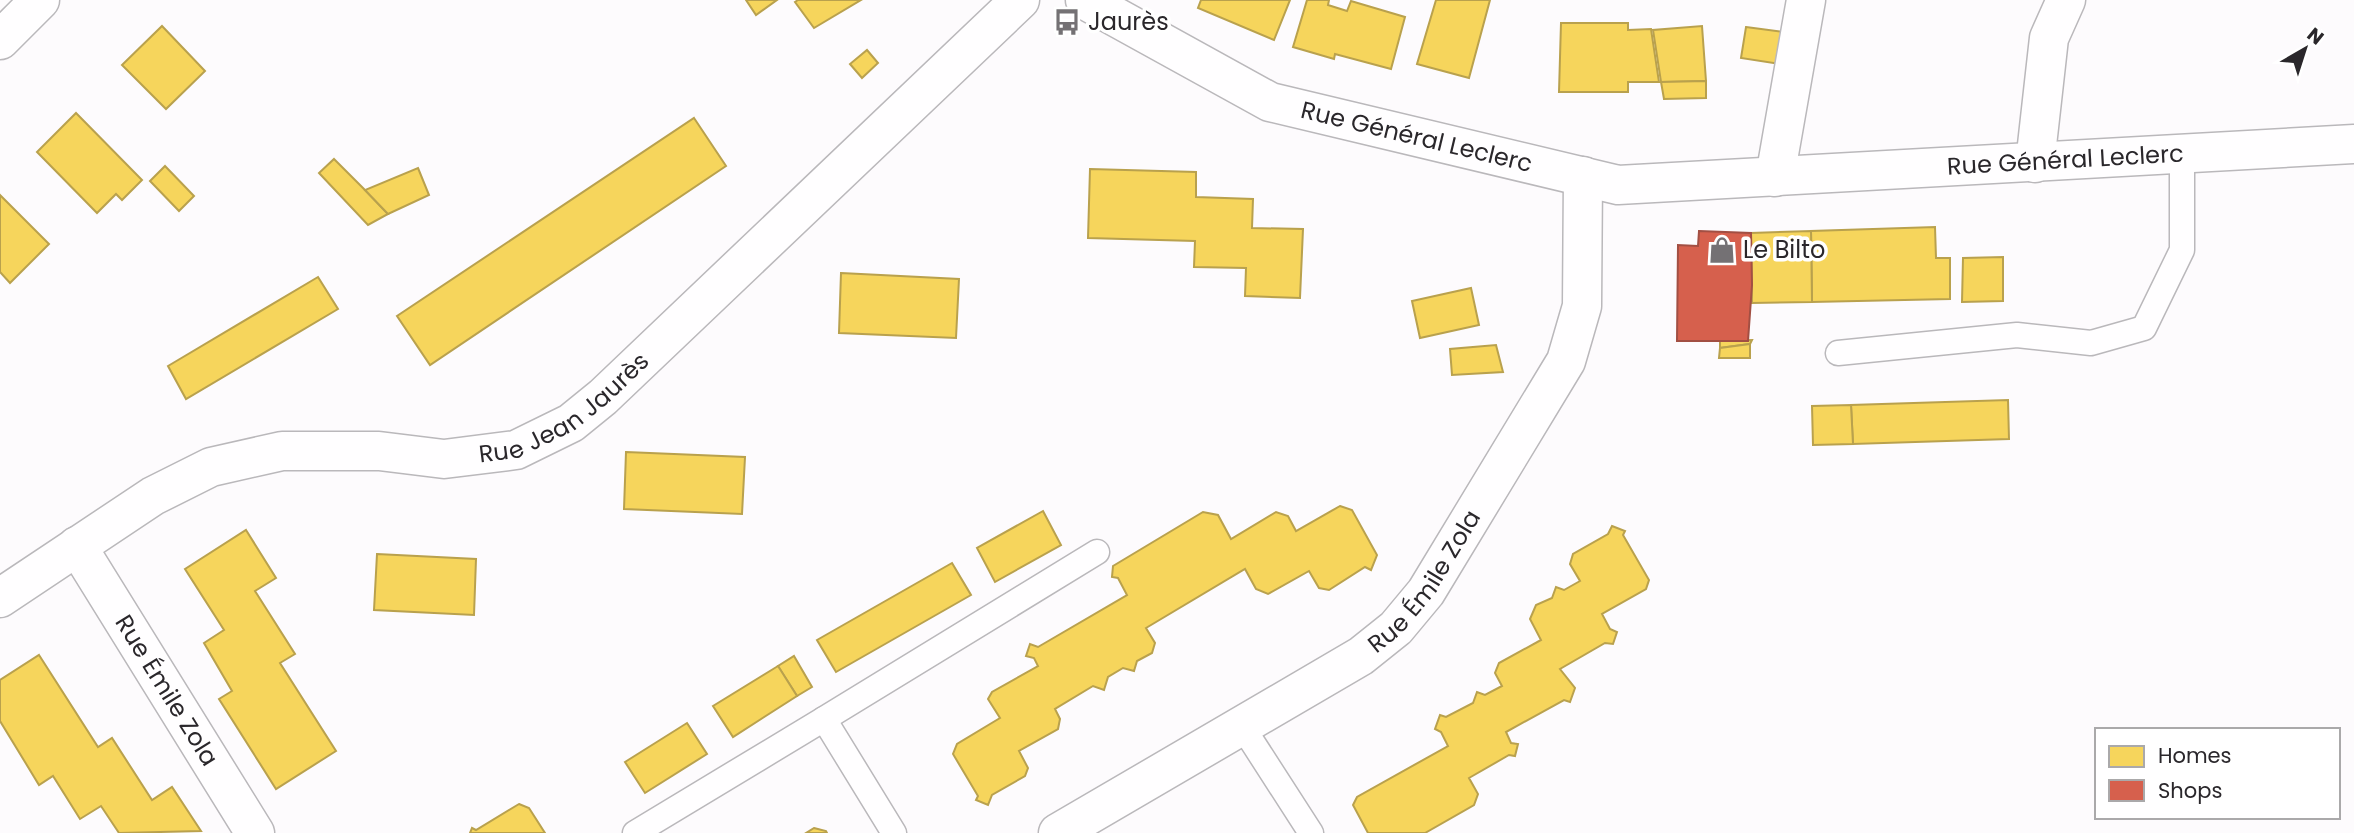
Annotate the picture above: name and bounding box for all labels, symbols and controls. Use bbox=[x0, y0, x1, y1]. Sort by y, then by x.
place label: Jaurès bbox=[1088, 5, 1169, 38]
bus stop icon: Jaurès bbox=[1052, 7, 1082, 37]
north arrow bbox=[2270, 14, 2340, 84]
text: N bbox=[2301, 21, 2329, 51]
street label: Rue Général Leclerc bbox=[1298, 93, 1536, 180]
street label: Rue Général Leclerc bbox=[1946, 137, 2184, 183]
place label: Le Bilto bbox=[1743, 233, 1825, 266]
shop icon: Le Bilto bbox=[1707, 235, 1737, 265]
street label: Rue Jean Jaurès bbox=[477, 345, 656, 471]
street label: Rue Émile Zola bbox=[1361, 503, 1488, 660]
street label: Rue Émile Zola bbox=[108, 608, 226, 772]
legend bbox=[2095, 728, 2340, 819]
text: Homes bbox=[2158, 741, 2232, 770]
text: Shops bbox=[2158, 776, 2222, 805]

